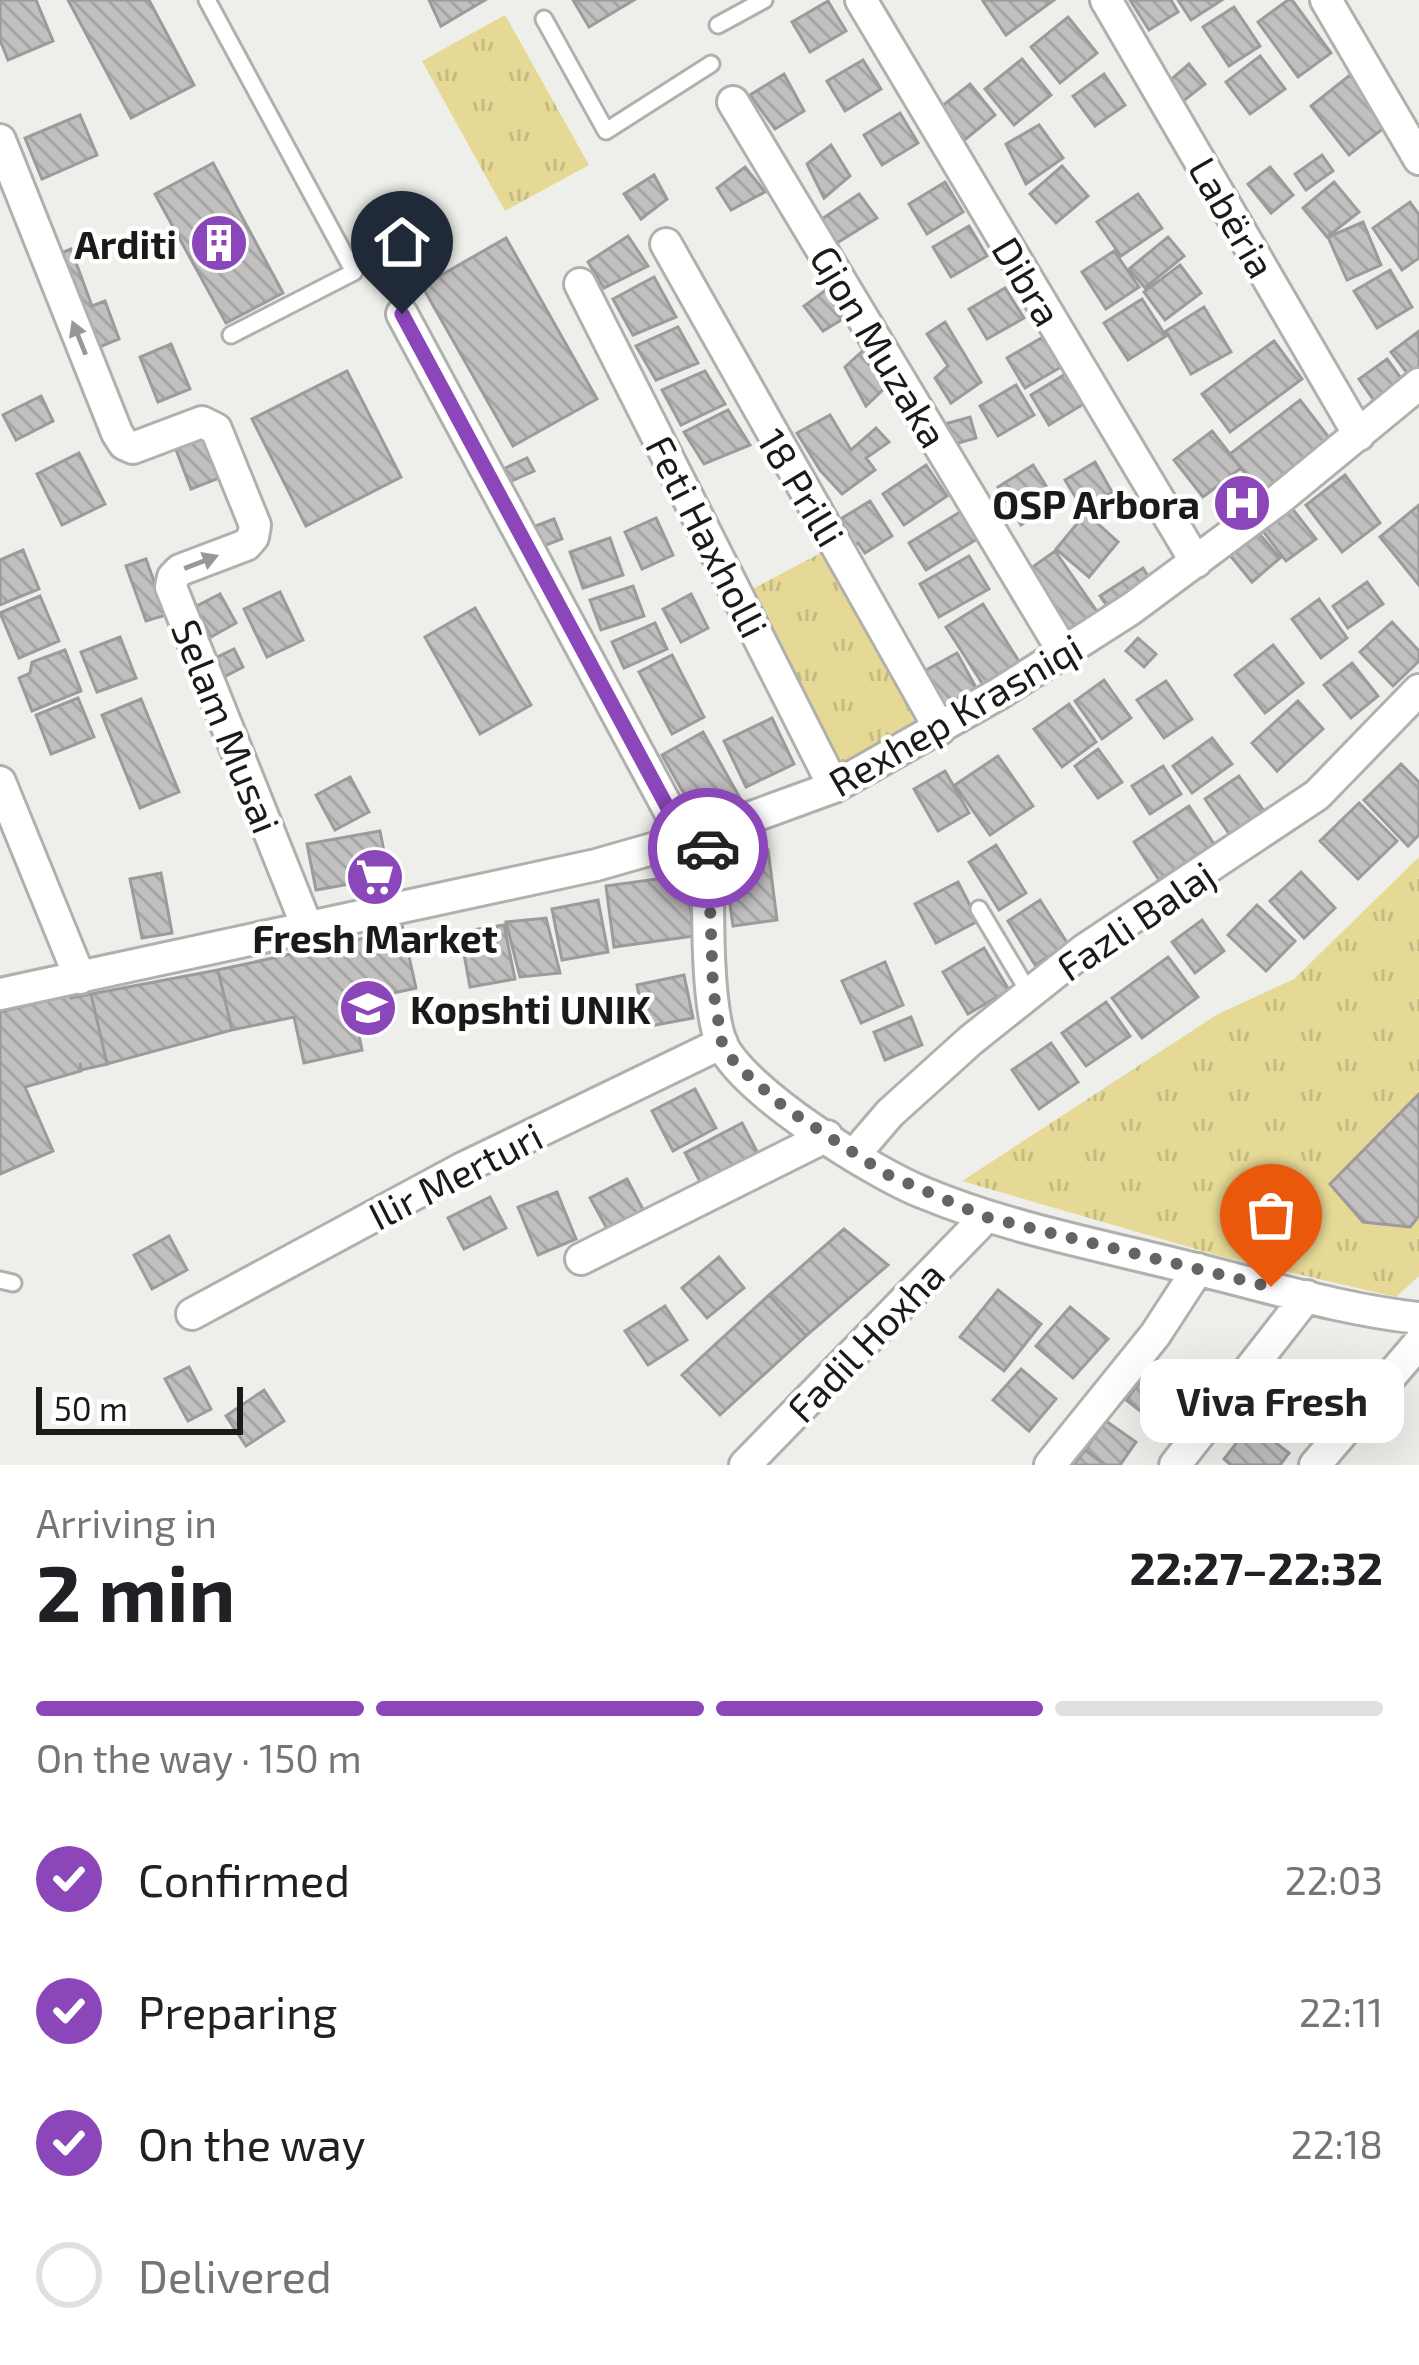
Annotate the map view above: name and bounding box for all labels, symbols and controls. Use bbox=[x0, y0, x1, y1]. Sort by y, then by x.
street label: Labëria bbox=[1180, 148, 1286, 286]
pin bbox=[351, 191, 453, 314]
icon: home bbox=[369, 209, 435, 275]
building icon: Arditi bbox=[188, 212, 250, 274]
place label: Arditi bbox=[74, 220, 177, 267]
street label: Dibra bbox=[983, 228, 1073, 334]
street label: Gjon Muzaka bbox=[801, 237, 959, 455]
one-way arrow bbox=[69, 319, 88, 355]
street label: 18 Prilli bbox=[749, 420, 855, 554]
street label: Feti Haxholli bbox=[637, 427, 779, 645]
hospital icon: OSP Arbora bbox=[1211, 472, 1273, 534]
place label: OSP Arbora bbox=[992, 480, 1200, 527]
one-way arrow bbox=[183, 552, 219, 571]
street label: Selam Musai bbox=[163, 612, 291, 840]
street label: Rexhep Krasniqi bbox=[820, 623, 1090, 805]
courier bbox=[648, 788, 768, 908]
icon: car bbox=[675, 815, 741, 881]
supermarket icon: Fresh Market bbox=[344, 846, 406, 908]
street label: Fazli Balaj bbox=[1047, 850, 1223, 990]
place label: Fresh Market bbox=[252, 914, 498, 961]
school or university icon: Kopshti UNIK bbox=[337, 977, 399, 1039]
place label: Kopshti UNIK bbox=[410, 985, 651, 1032]
street label: Ilir Merturi bbox=[360, 1111, 550, 1239]
pin bbox=[1220, 1164, 1322, 1287]
icon: bag bbox=[1238, 1182, 1304, 1248]
street label: Fadil Hoxha bbox=[777, 1251, 953, 1431]
callout: Viva Fresh bbox=[1139, 1359, 1403, 1443]
text: Viva Fresh bbox=[1176, 1377, 1368, 1424]
scale bar bbox=[36, 1381, 243, 1434]
text: 50 m bbox=[54, 1388, 128, 1428]
text: Arriving in bbox=[36, 1499, 217, 1546]
text: 22:27–22:32 bbox=[1129, 1540, 1383, 1594]
text: 2 min bbox=[36, 1544, 235, 1638]
text: On the way · 150 m bbox=[36, 1734, 362, 1781]
icon: check bbox=[36, 1846, 102, 1912]
text: Confirmed bbox=[138, 1852, 350, 1906]
text: 22:03 bbox=[1285, 1856, 1383, 1903]
icon: check bbox=[36, 1978, 102, 2044]
text: Preparing bbox=[138, 1984, 337, 2038]
text: 22:11 bbox=[1299, 1988, 1383, 2035]
icon: check bbox=[36, 2110, 102, 2176]
text: On the way bbox=[138, 2116, 365, 2170]
text: 22:18 bbox=[1291, 2120, 1383, 2167]
text: Delivered bbox=[138, 2248, 332, 2302]

